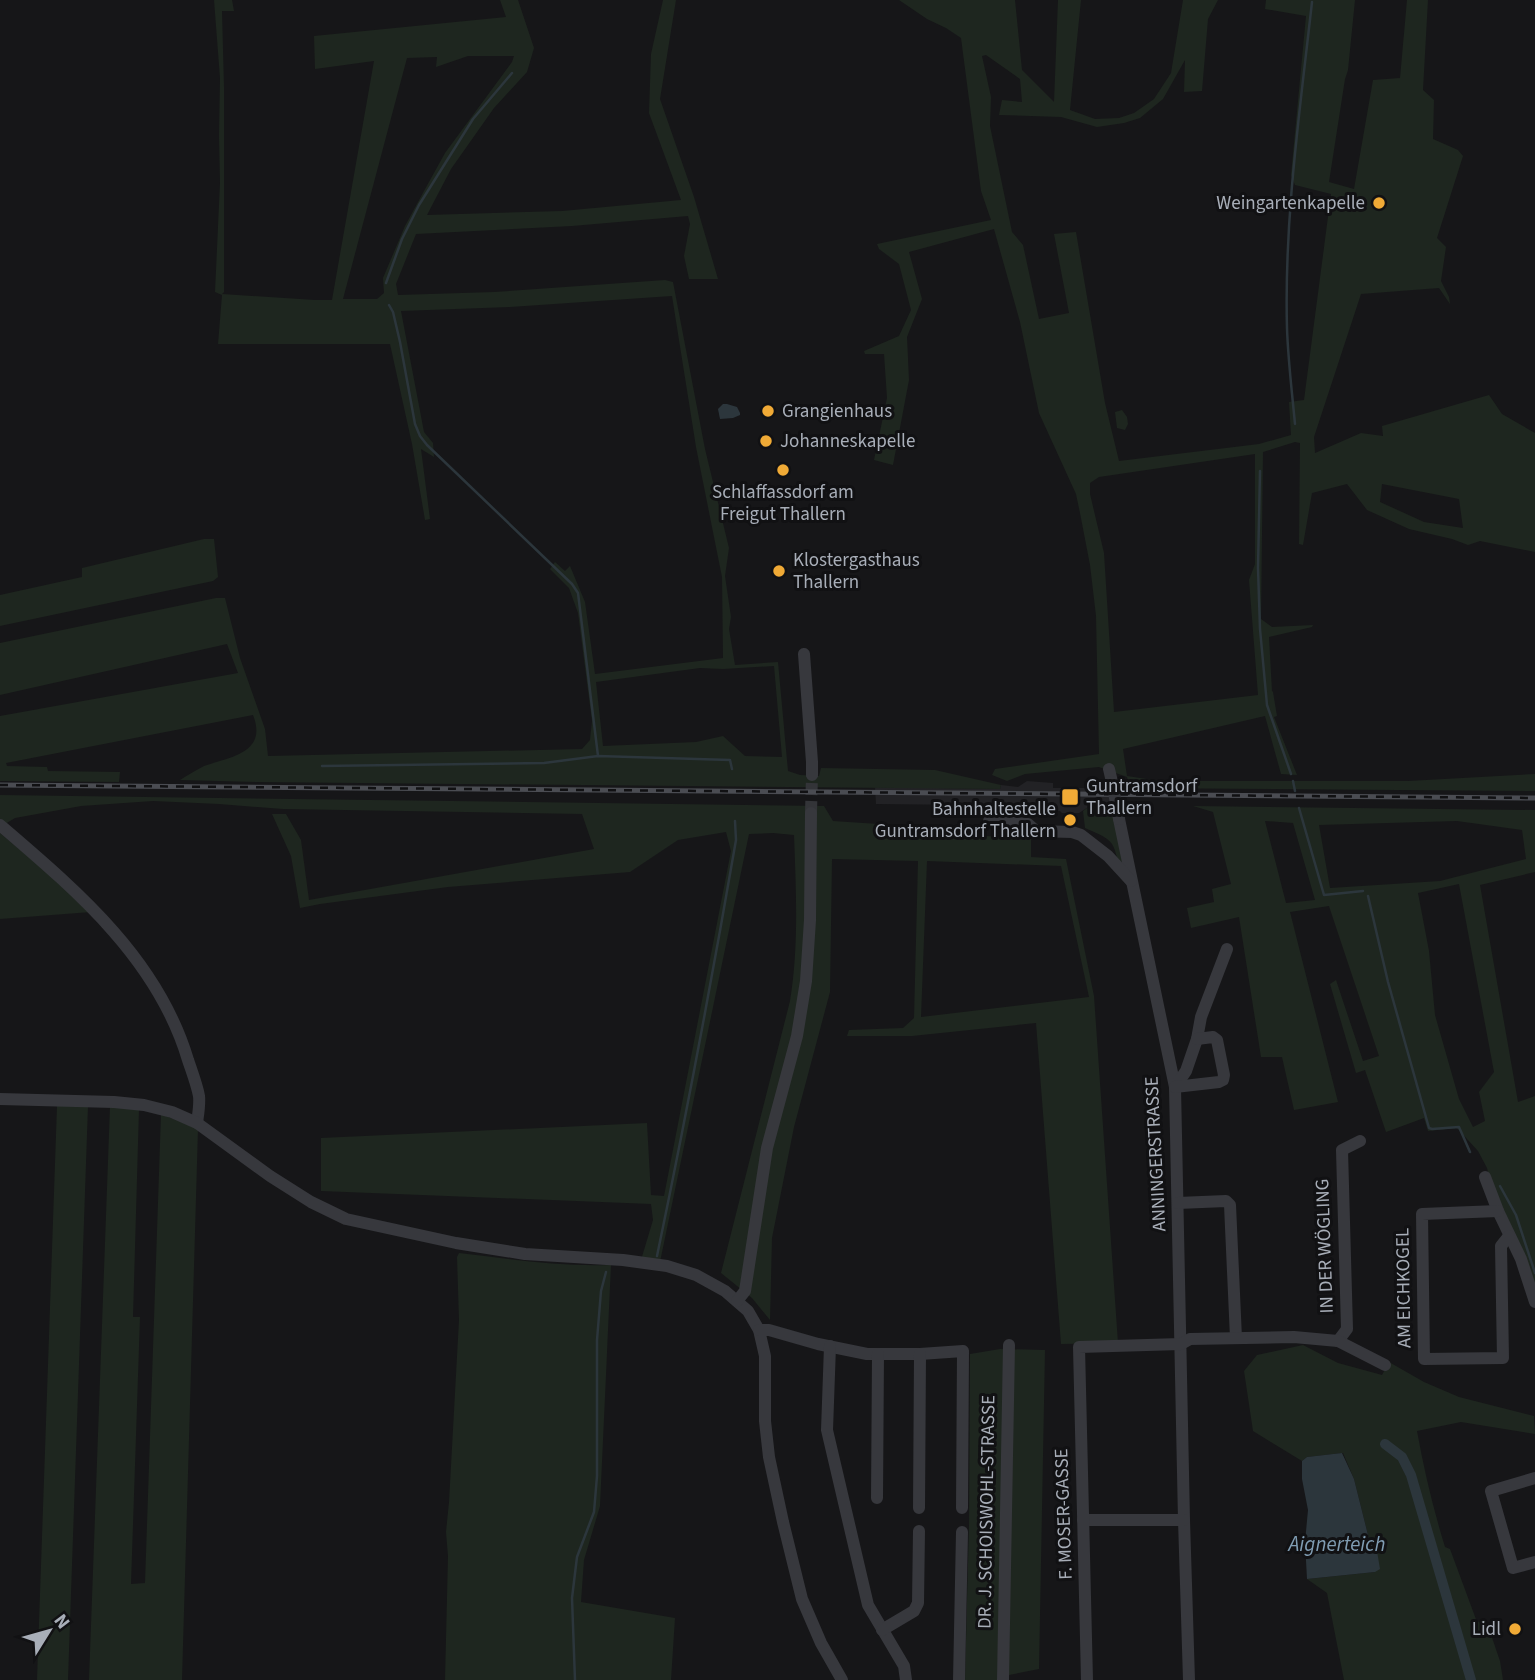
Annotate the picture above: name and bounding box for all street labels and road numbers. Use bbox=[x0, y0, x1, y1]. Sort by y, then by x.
street label: ANNINGERSTRASSE bbox=[1138, 1076, 1174, 1232]
street label: IN DER WÖGLING bbox=[1309, 1178, 1341, 1314]
street label: AM EICHKOGEL bbox=[1389, 1228, 1419, 1348]
street label: DR. J. SCHOISWOHL-STRASSE bbox=[971, 1395, 1003, 1629]
street label: F. MOSER-GASSE bbox=[1048, 1448, 1080, 1580]

